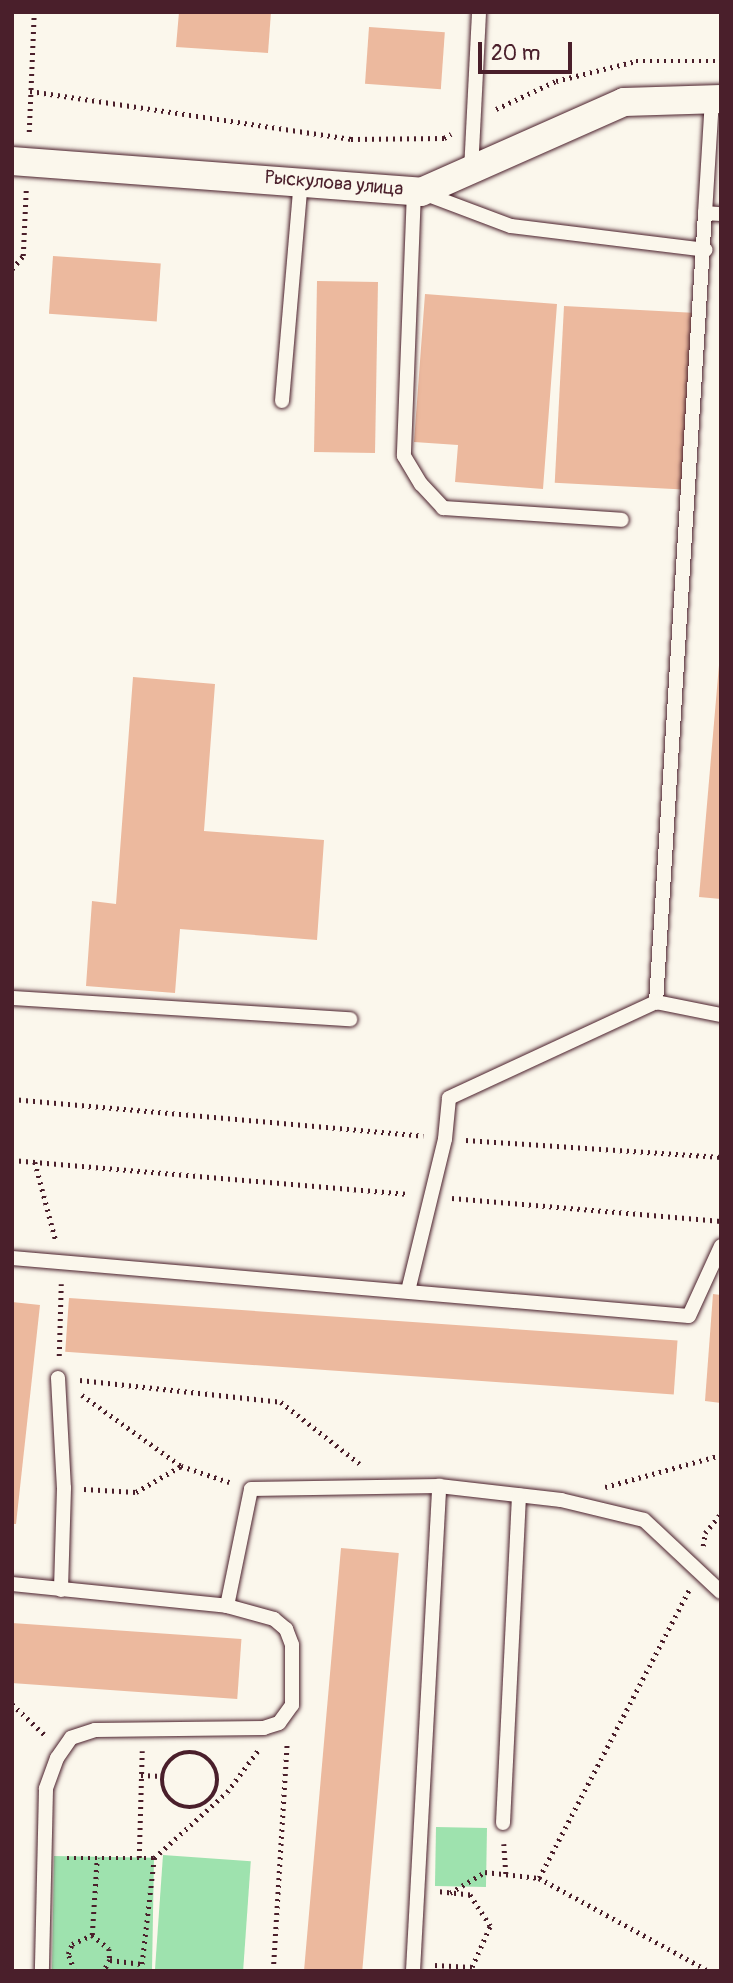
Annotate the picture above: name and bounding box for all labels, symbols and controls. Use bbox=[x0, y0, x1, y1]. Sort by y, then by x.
scale bar bbox=[481, 28, 576, 72]
text: 20 m bbox=[491, 40, 540, 67]
street label: Рыскулова улица bbox=[264, 167, 404, 201]

